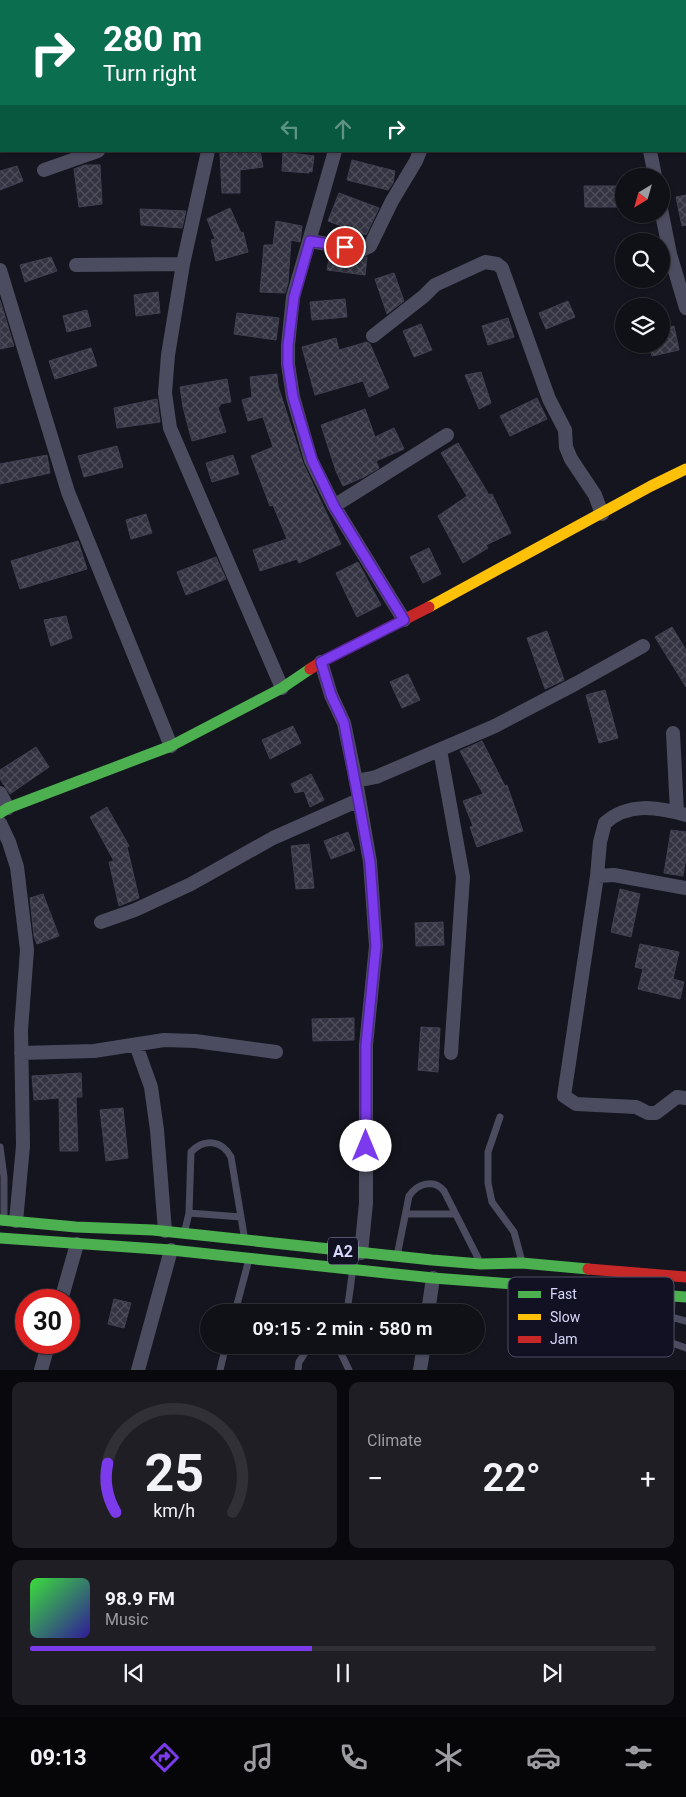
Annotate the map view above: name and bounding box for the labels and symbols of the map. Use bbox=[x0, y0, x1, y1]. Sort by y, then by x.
north arrow bbox=[615, 168, 670, 222]
pin bbox=[324, 226, 366, 268]
position arrow bbox=[339, 1119, 391, 1171]
road number: A2 bbox=[328, 1238, 358, 1264]
legend bbox=[508, 1277, 674, 1357]
text: Fast bbox=[550, 1286, 577, 1302]
speed limit sign: 30 bbox=[15, 1289, 80, 1354]
text: Slow bbox=[550, 1309, 581, 1325]
text: Jam bbox=[550, 1331, 578, 1347]

